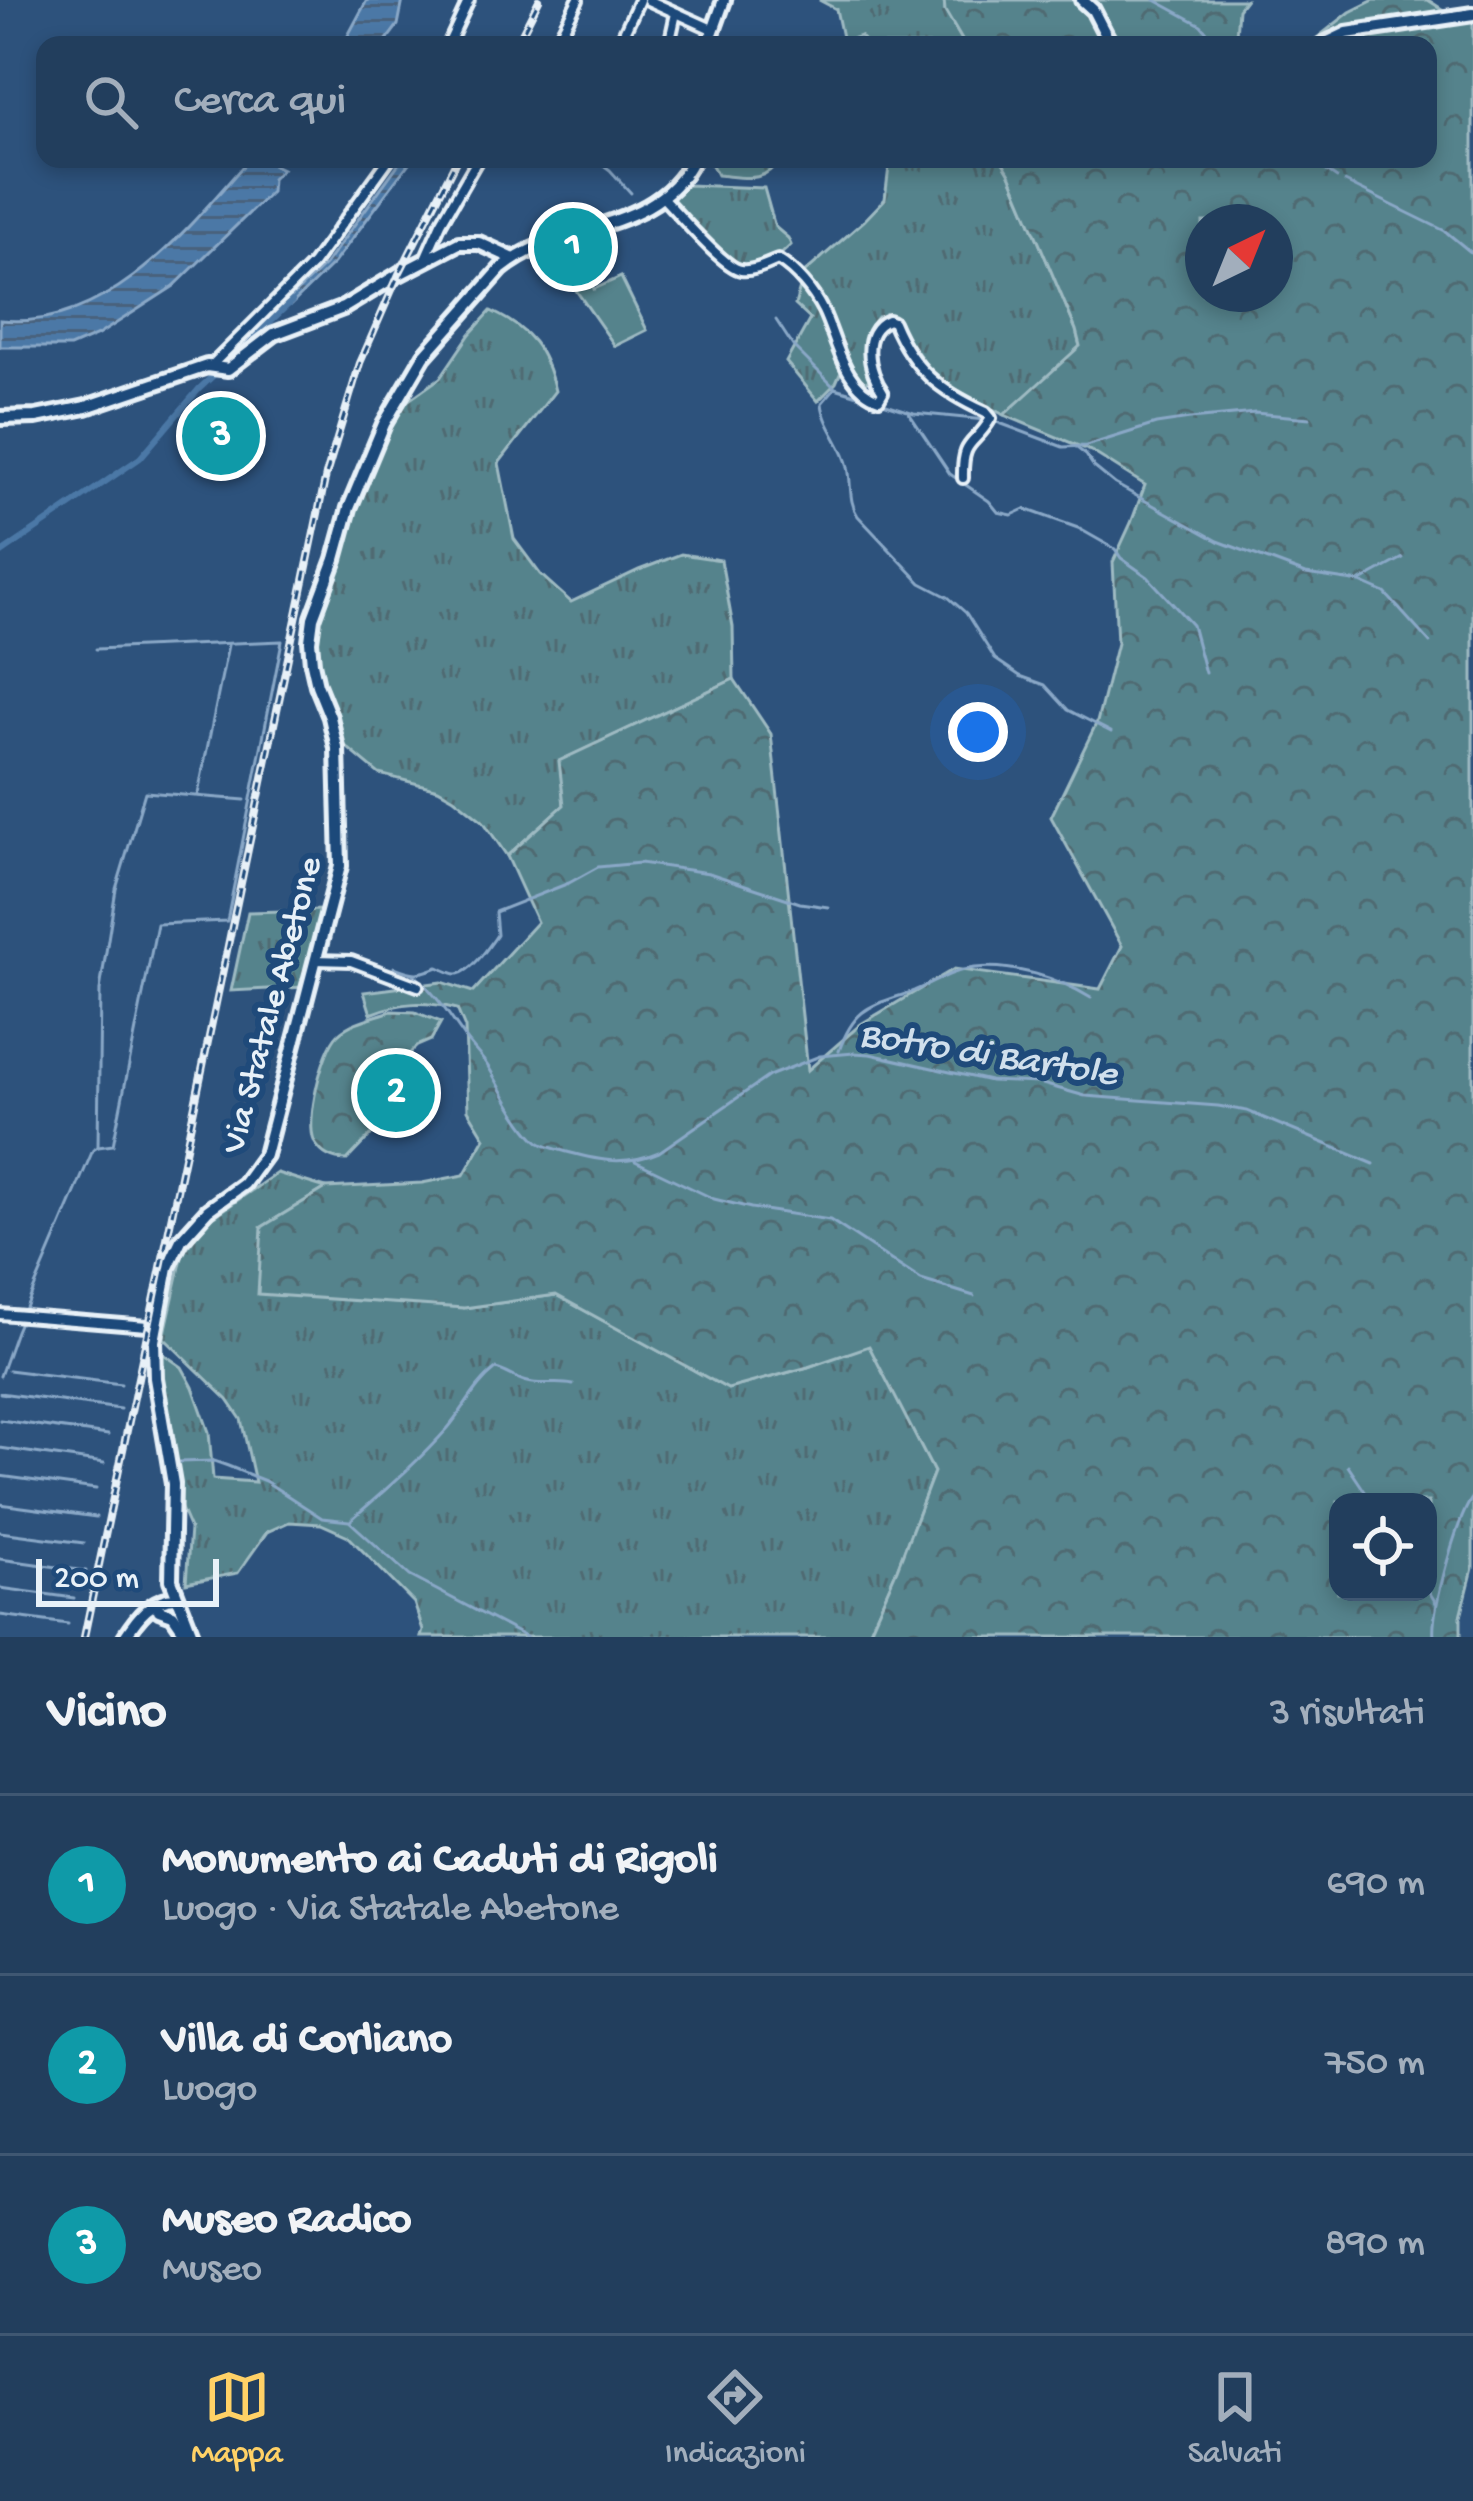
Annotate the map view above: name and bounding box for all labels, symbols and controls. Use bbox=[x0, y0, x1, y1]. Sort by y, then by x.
search box bbox=[36, 36, 1437, 168]
icon: search bbox=[78, 69, 144, 135]
text: Cerca qui bbox=[174, 76, 346, 129]
pin: 1 bbox=[534, 202, 612, 292]
north arrow bbox=[1185, 204, 1293, 312]
pin: 3 bbox=[182, 391, 260, 481]
your location bbox=[948, 702, 1008, 762]
street label: Via Statale Abetone bbox=[214, 852, 335, 1160]
water label: Botro di Bartole bbox=[856, 1014, 1122, 1100]
pin: 2 bbox=[357, 1048, 435, 1138]
map controls bbox=[1329, 1493, 1437, 1601]
button: locate bbox=[1329, 1493, 1437, 1601]
scale bar bbox=[36, 1553, 219, 1606]
text: 200 m bbox=[54, 1561, 139, 1599]
text: Vicino bbox=[48, 1685, 167, 1745]
text: 3 risultati bbox=[1270, 1692, 1425, 1738]
text: Monumento ai Caduti di Rigoli bbox=[162, 1835, 718, 1888]
text: 1 bbox=[79, 1862, 95, 1908]
text: 690 m bbox=[1327, 1862, 1425, 1908]
text: Luogo · Via Statale Abetone bbox=[162, 1888, 619, 1934]
text: Villa di Corliano bbox=[162, 2015, 452, 2068]
text: 2 bbox=[77, 2042, 97, 2088]
text: 750 m bbox=[1325, 2042, 1425, 2088]
text: Luogo bbox=[162, 2068, 257, 2114]
text: Museo Radico bbox=[162, 2195, 411, 2248]
text: 3 bbox=[77, 2222, 97, 2268]
text: 890 m bbox=[1325, 2222, 1425, 2268]
text: Museo bbox=[162, 2248, 262, 2294]
tab: Mappa bbox=[191, 2364, 283, 2474]
tab: Indicazioni bbox=[665, 2364, 806, 2474]
tab: Salvati bbox=[1188, 2364, 1282, 2474]

